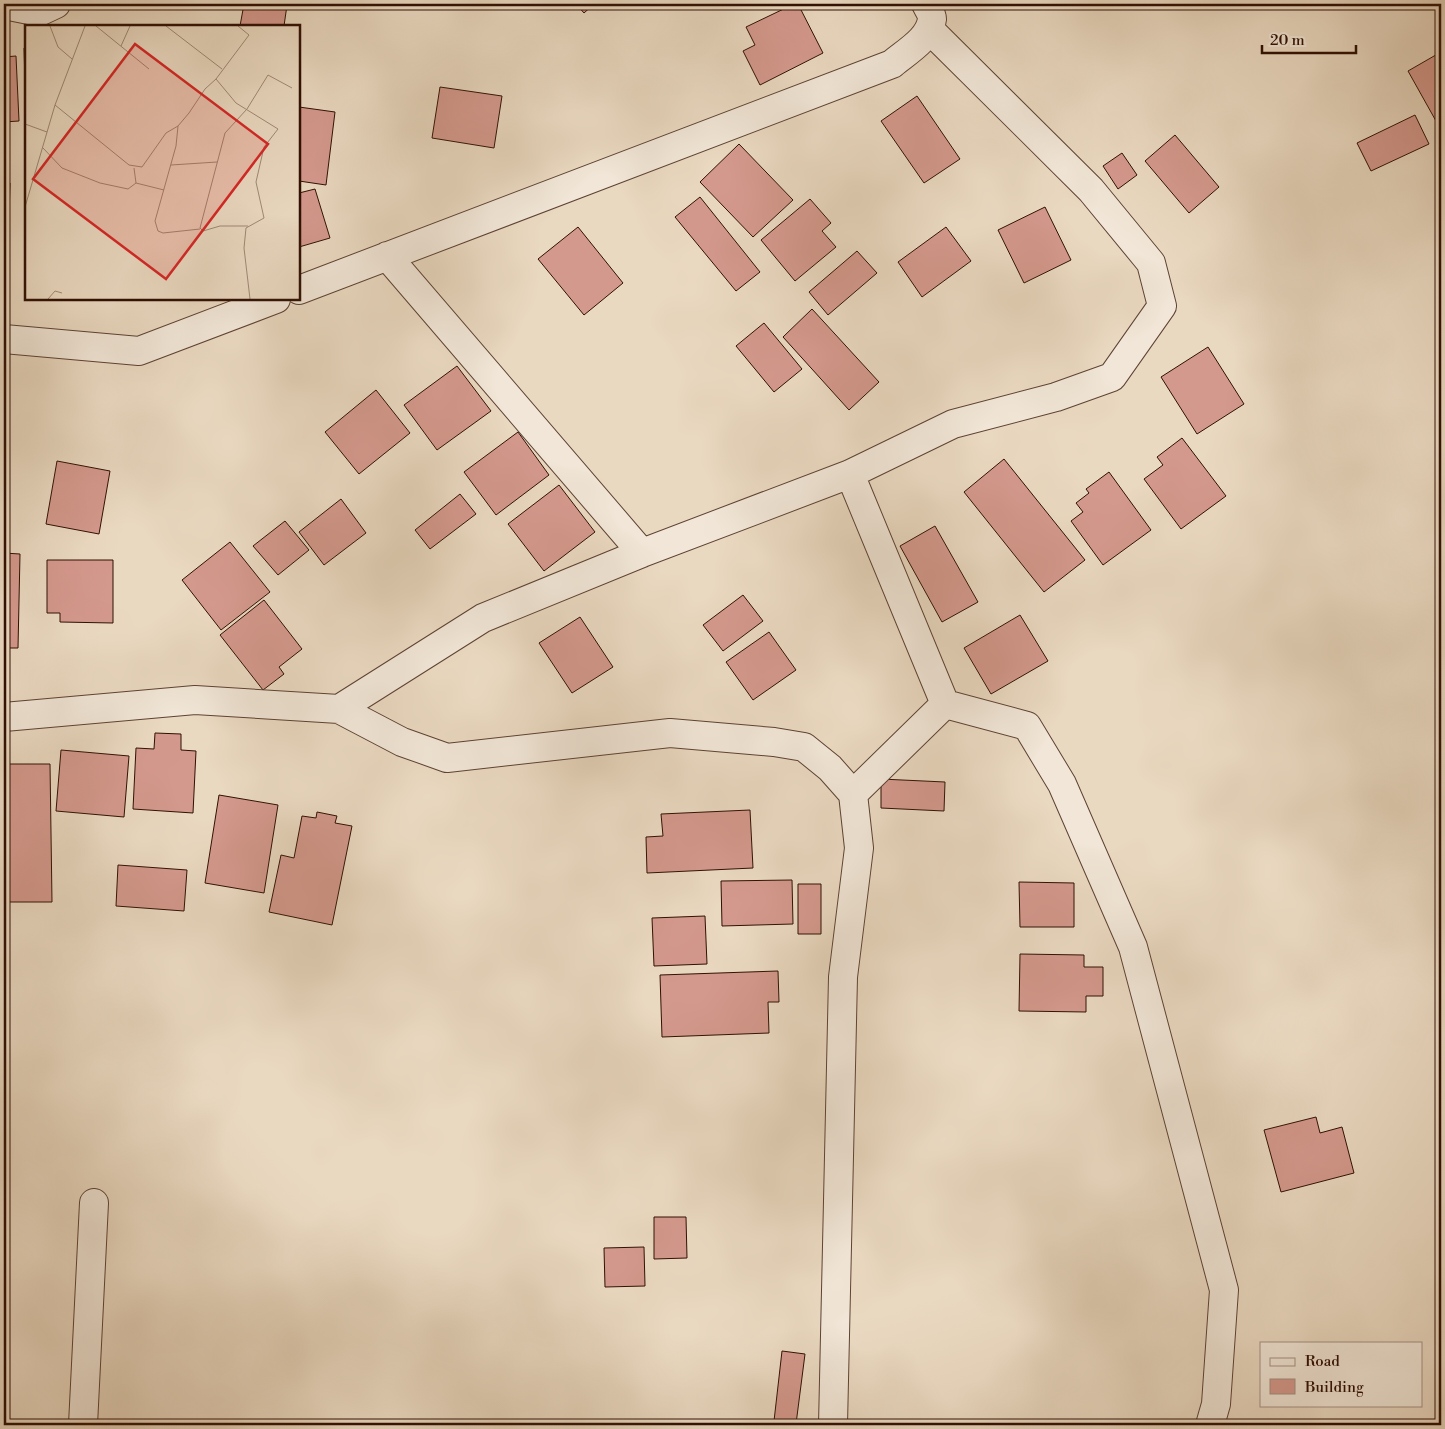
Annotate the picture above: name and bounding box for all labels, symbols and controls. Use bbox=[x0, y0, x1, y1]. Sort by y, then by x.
scale bar bbox=[1262, 22, 1356, 54]
inset map bbox=[25, 25, 300, 300]
text: 20 m bbox=[1270, 31, 1305, 50]
legend bbox=[1260, 1342, 1422, 1406]
text: Road bbox=[1305, 1352, 1340, 1371]
text: Building bbox=[1304, 1378, 1364, 1397]

